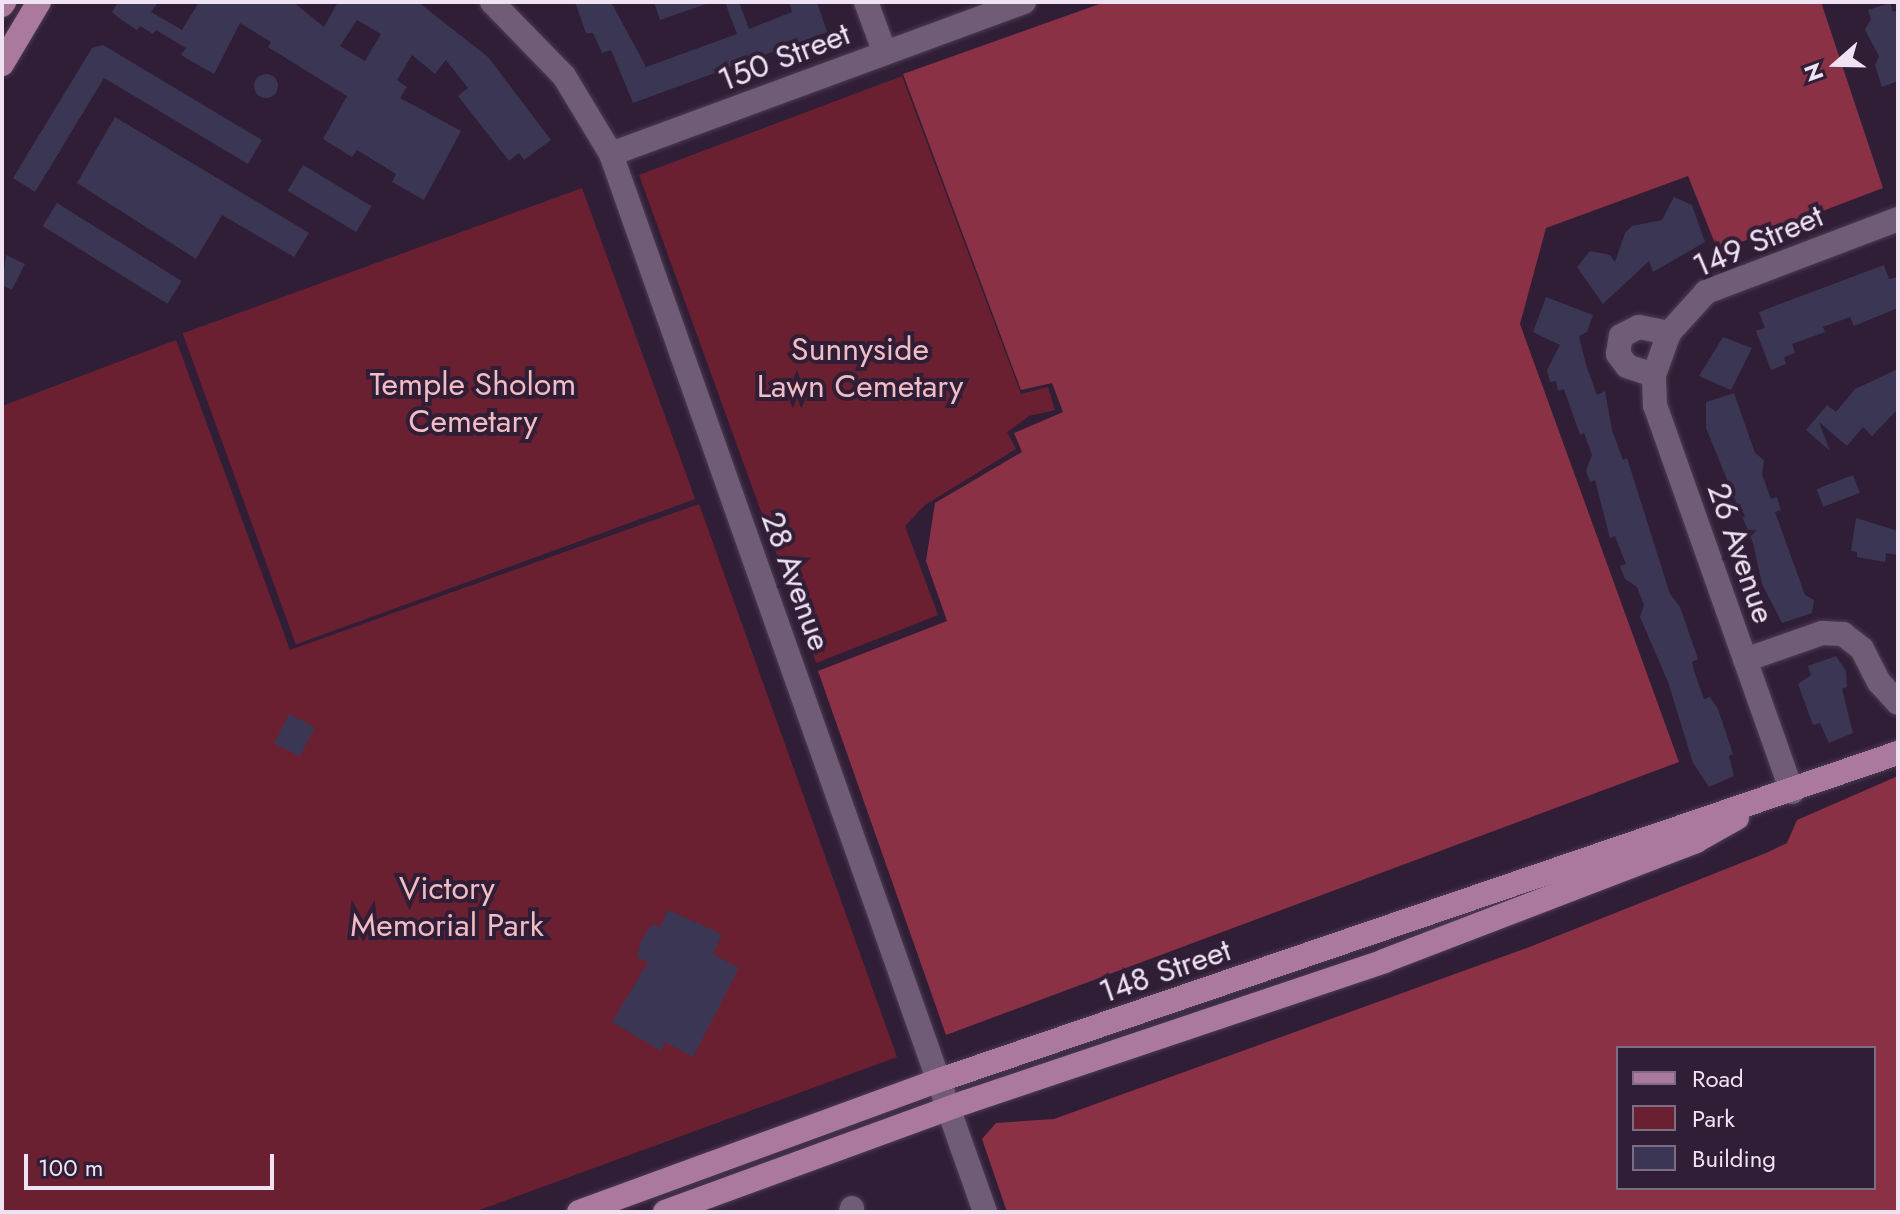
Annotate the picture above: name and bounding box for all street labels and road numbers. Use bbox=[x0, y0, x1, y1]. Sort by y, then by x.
street label: 150 Street bbox=[713, 14, 855, 100]
street label: 149 Street bbox=[1687, 196, 1829, 286]
street label: 26 Avenue bbox=[1699, 478, 1783, 628]
street label: 28 Avenue bbox=[753, 506, 839, 656]
street label: 148 Street bbox=[1094, 931, 1236, 1011]

